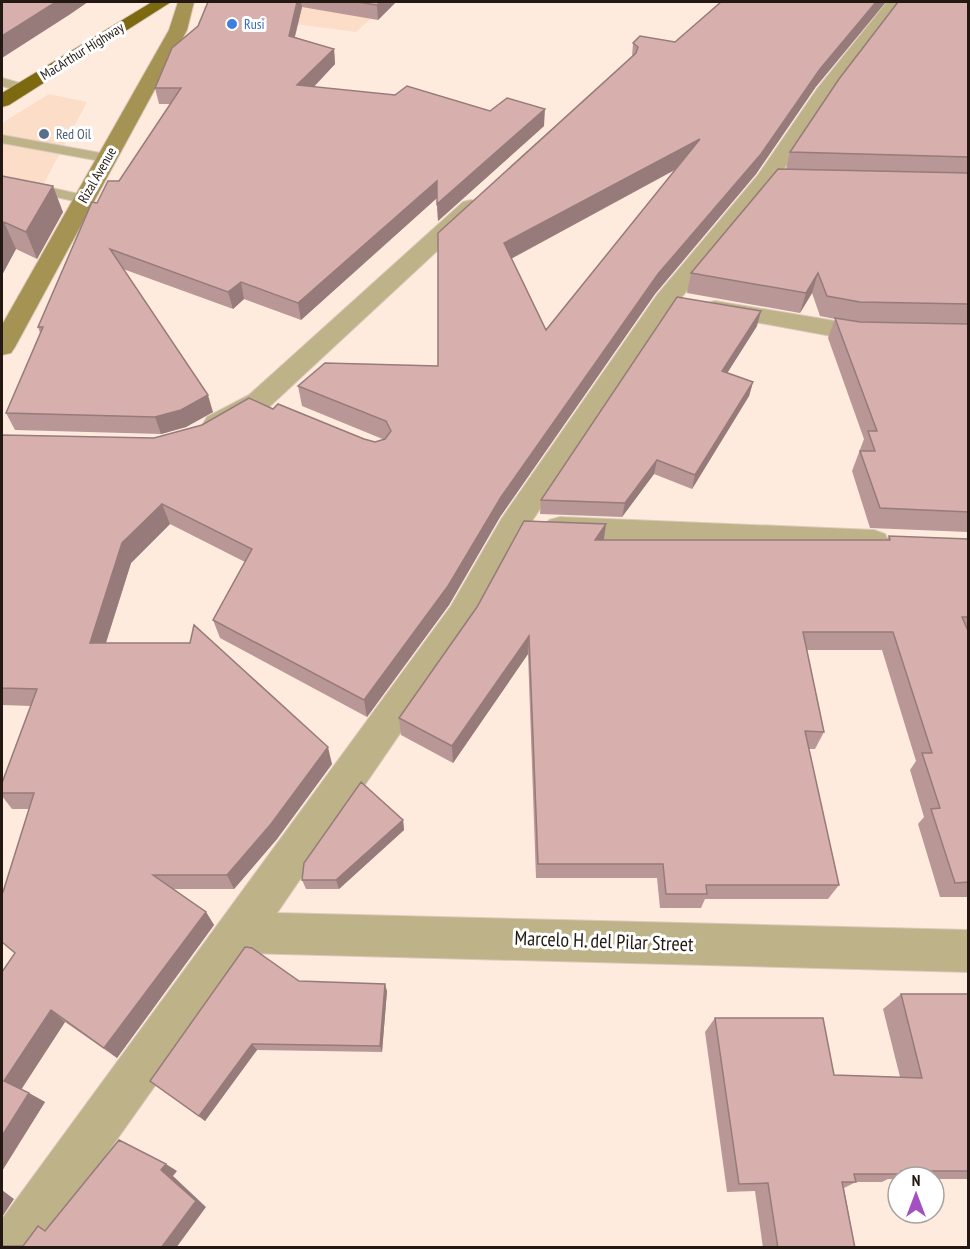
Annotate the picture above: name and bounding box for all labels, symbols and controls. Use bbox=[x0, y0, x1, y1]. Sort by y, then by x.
place label: Rusi bbox=[244, 15, 265, 33]
marker: Rusi bbox=[225, 17, 239, 31]
street label: MacArthur Highway bbox=[37, 18, 128, 84]
place label: Red Oil bbox=[56, 125, 92, 143]
marker: Red Oil bbox=[37, 127, 51, 141]
street label: Rizal Avenue bbox=[74, 144, 120, 206]
street label: Marcelo H. del Pilar Street bbox=[514, 925, 694, 957]
north arrow bbox=[886, 1165, 946, 1225]
text: N bbox=[912, 1170, 920, 1190]

